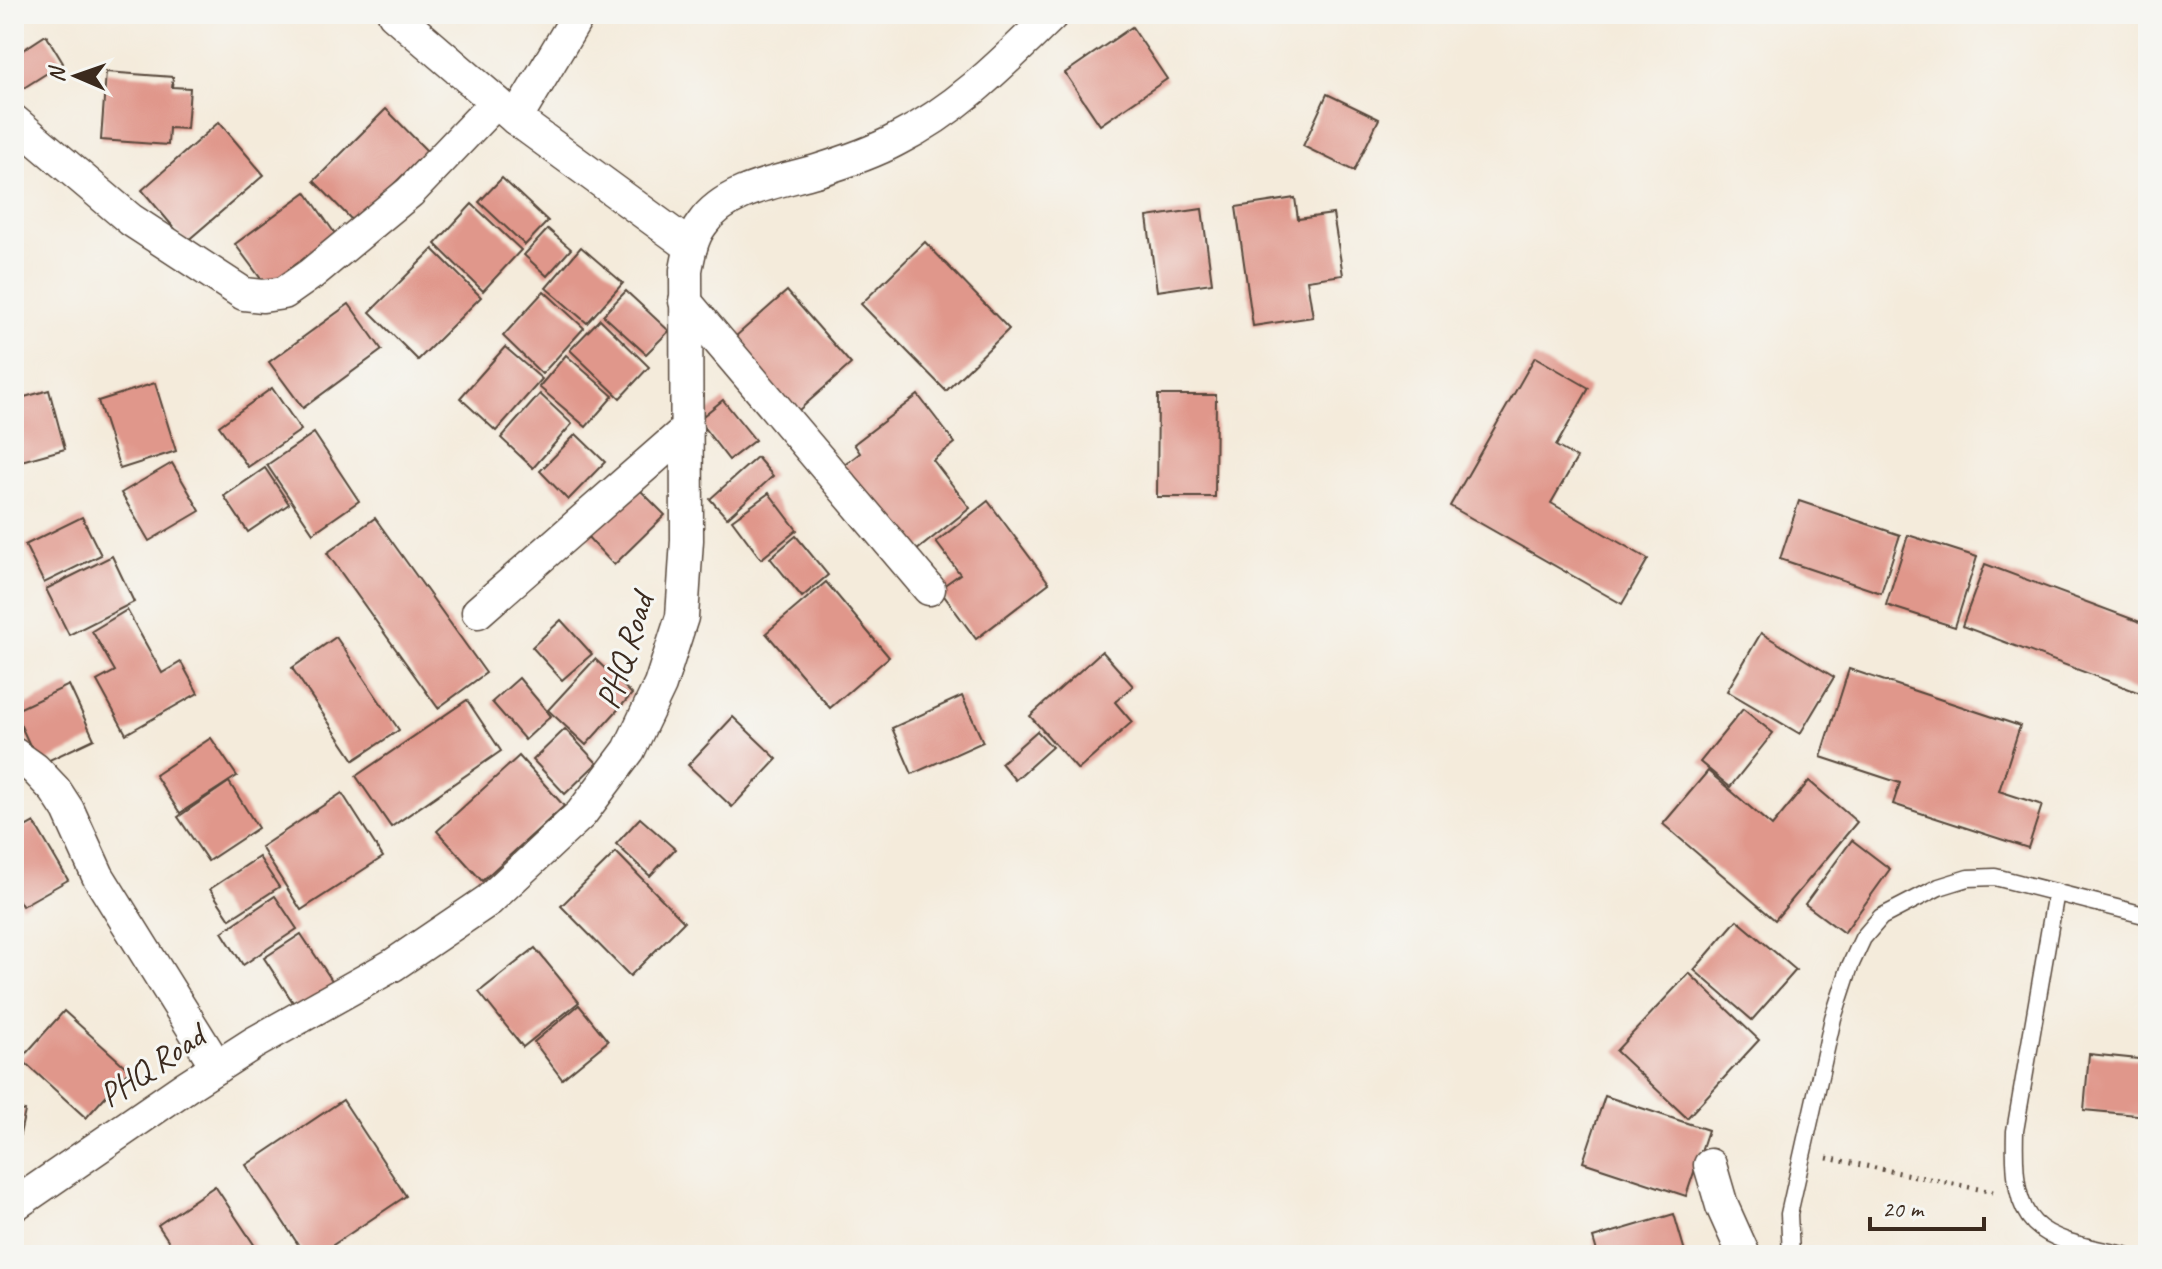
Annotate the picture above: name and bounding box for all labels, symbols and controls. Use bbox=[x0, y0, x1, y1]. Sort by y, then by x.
north arrow bbox=[36, 36, 116, 116]
text: N bbox=[43, 65, 71, 83]
street label: PHQ Road bbox=[586, 584, 665, 714]
street label: PHQ Road bbox=[90, 1012, 216, 1116]
scale bar bbox=[1870, 1181, 1984, 1231]
text: 20 m bbox=[1882, 1194, 1925, 1224]

